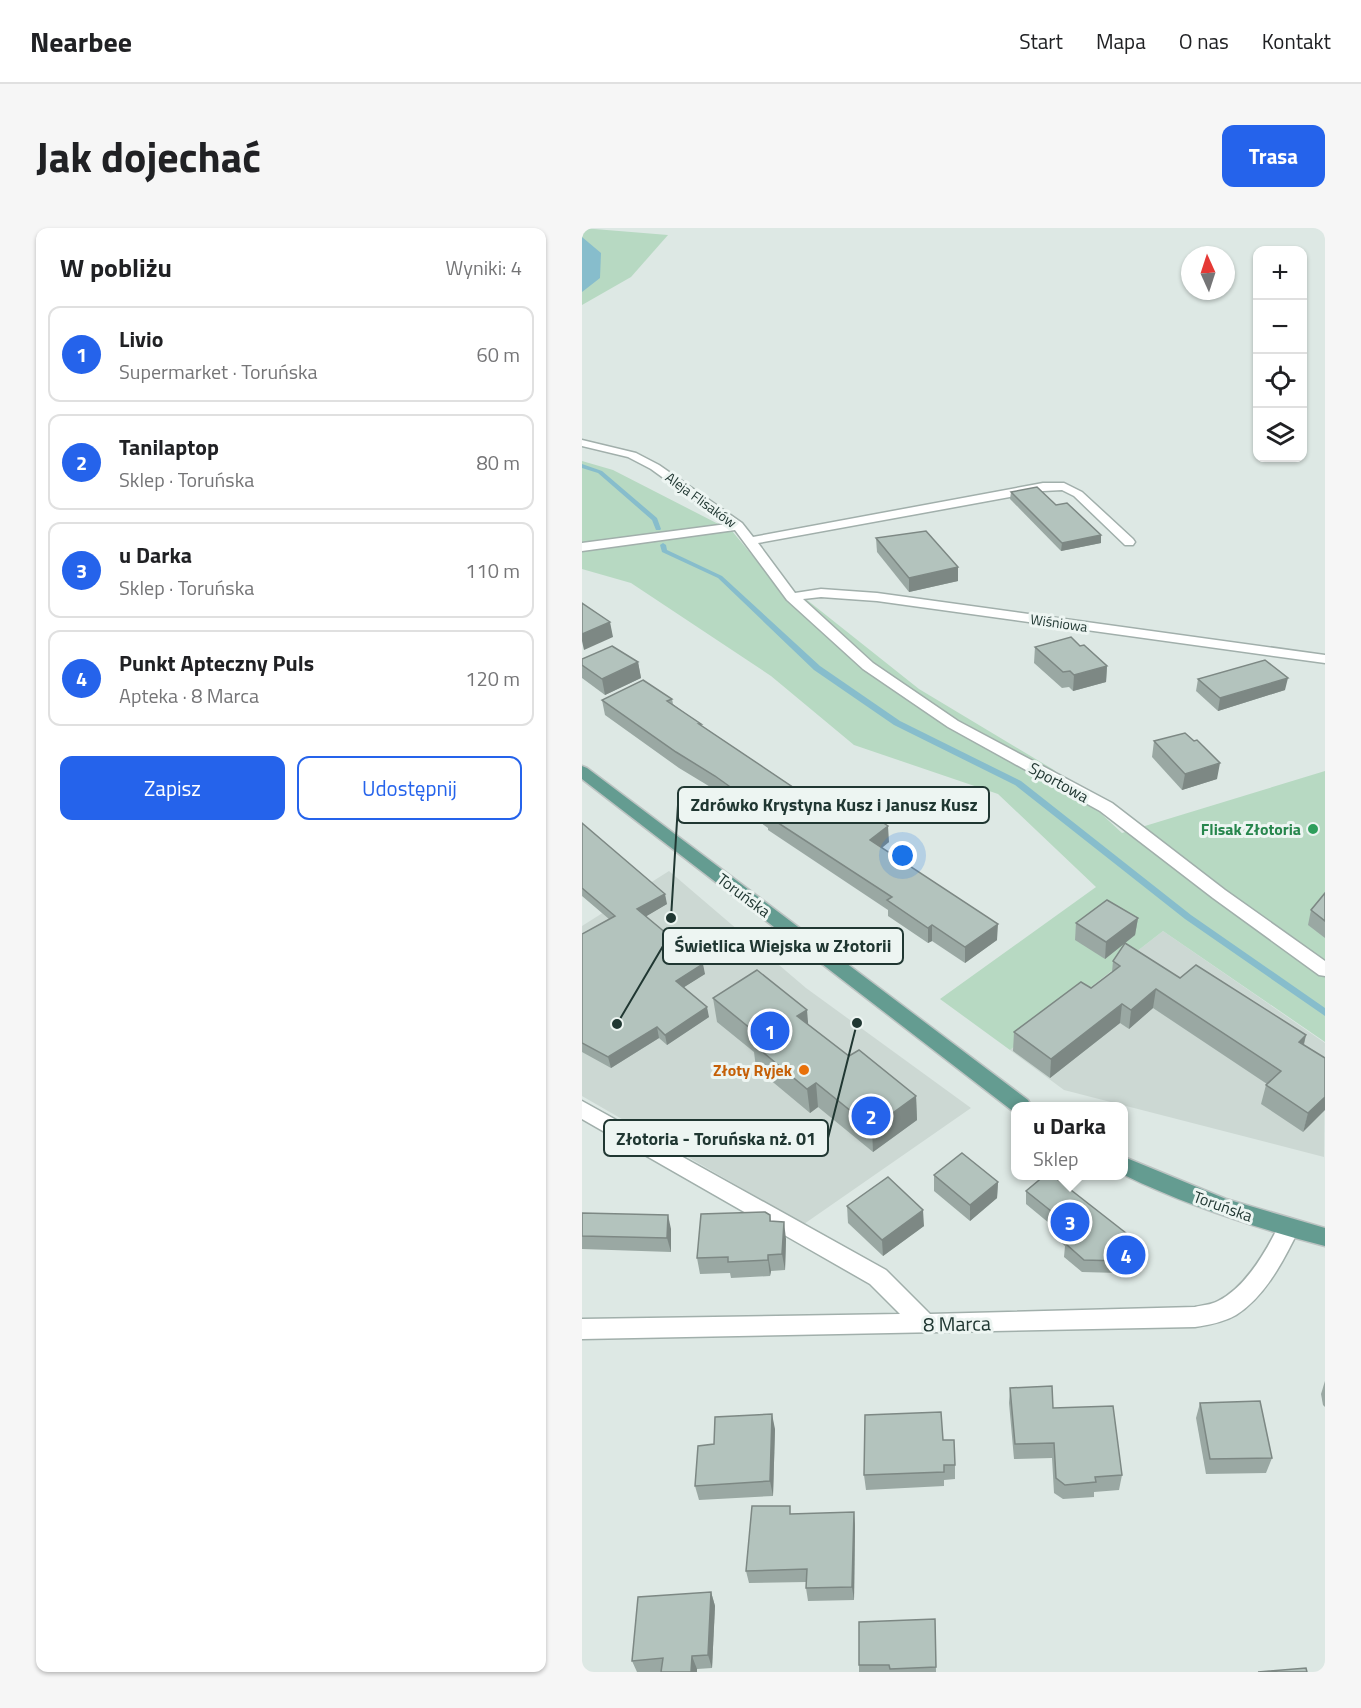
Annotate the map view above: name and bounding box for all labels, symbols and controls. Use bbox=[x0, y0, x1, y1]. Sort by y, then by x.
text: Nearbee bbox=[30, 20, 132, 63]
text: Start bbox=[1019, 25, 1063, 57]
text: Mapa bbox=[1096, 25, 1146, 57]
text: O nas bbox=[1179, 25, 1229, 57]
text: Kontakt bbox=[1262, 25, 1331, 57]
text: Jak dojechać bbox=[36, 124, 261, 188]
button: Trasa bbox=[1222, 125, 1325, 187]
north arrow bbox=[1181, 246, 1235, 300]
map controls bbox=[1253, 246, 1307, 462]
button: + bbox=[1253, 246, 1307, 300]
text: W pobliżu bbox=[60, 248, 172, 287]
text: Wyniki: 4 bbox=[446, 252, 522, 283]
button: − bbox=[1253, 300, 1307, 354]
text: Livio bbox=[119, 322, 163, 356]
text: 1 bbox=[76, 339, 87, 370]
text: 60 m bbox=[476, 339, 520, 370]
button: locate bbox=[1253, 354, 1307, 408]
text: Supermarket · Toruńska bbox=[119, 356, 318, 387]
button: layers bbox=[1253, 408, 1307, 462]
text: Tanilaptop bbox=[119, 430, 219, 464]
text: 2 bbox=[76, 447, 87, 478]
text: 80 m bbox=[476, 447, 520, 478]
text: Sklep · Toruńska bbox=[119, 464, 254, 495]
street label: Aleja Flisaków bbox=[661, 467, 742, 533]
text: u Darka bbox=[119, 538, 192, 572]
text: 3 bbox=[76, 555, 87, 586]
text: 110 m bbox=[465, 555, 520, 586]
text: Sklep · Toruńska bbox=[119, 572, 254, 603]
street label: Wiśniowa bbox=[1029, 608, 1089, 637]
text: Punkt Apteczny Puls bbox=[119, 646, 314, 680]
text: 4 bbox=[76, 663, 87, 694]
text: 120 m bbox=[465, 663, 520, 694]
text: Apteka · 8 Marca bbox=[119, 680, 259, 711]
button: Zapisz bbox=[60, 756, 285, 820]
button: Udostępnij bbox=[297, 756, 522, 820]
street label: Sportowa bbox=[1025, 756, 1093, 808]
callout: Zdrówko Krystyna Kusz i Janusz Kusz bbox=[678, 787, 989, 823]
text: Zdrówko Krystyna Kusz i Janusz Kusz bbox=[690, 791, 978, 818]
place label: Flisak Złotoria bbox=[1201, 817, 1301, 841]
marker: Flisak Złotoria bbox=[1306, 822, 1320, 836]
your location bbox=[888, 841, 917, 870]
street label: Toruńska bbox=[712, 867, 776, 923]
callout: Świetlica Wiejska w Złotorii bbox=[663, 928, 903, 964]
text: Świetlica Wiejska w Złotorii bbox=[675, 932, 891, 959]
pin: 1 bbox=[750, 1008, 789, 1054]
place label: Złoty Ryjek bbox=[713, 1058, 793, 1082]
marker: Złoty Ryjek bbox=[797, 1063, 811, 1077]
pin: 2 bbox=[852, 1094, 890, 1138]
popup bbox=[1011, 1102, 1128, 1180]
text: u Darka bbox=[1033, 1109, 1106, 1143]
callout: Złotoria - Toruńska nż. 01 bbox=[604, 1120, 828, 1156]
text: Złotoria - Toruńska nż. 01 bbox=[616, 1125, 816, 1152]
text: Sklep bbox=[1033, 1143, 1079, 1174]
street label: Toruńska bbox=[1190, 1184, 1256, 1228]
pin: 3 bbox=[1050, 1200, 1090, 1244]
pin: 4 bbox=[1106, 1232, 1146, 1278]
street label: 8 Marca bbox=[923, 1307, 991, 1340]

